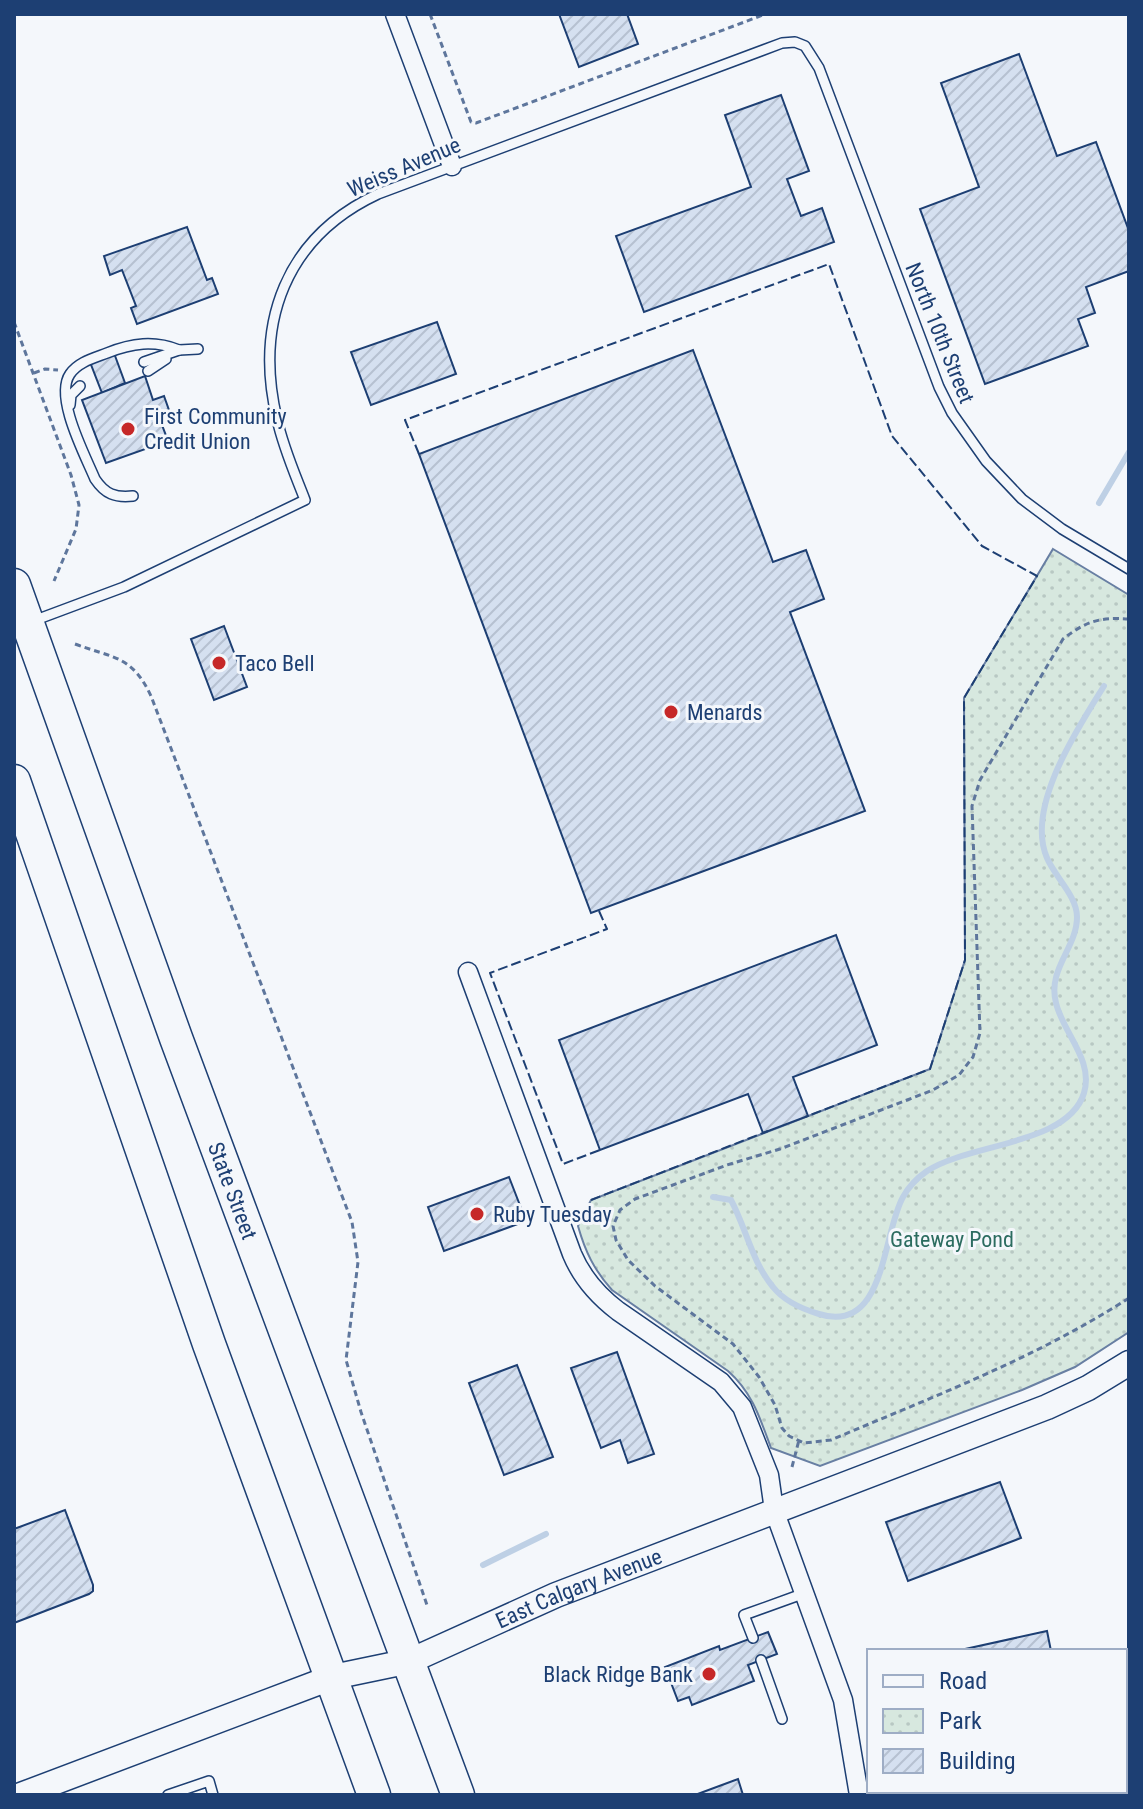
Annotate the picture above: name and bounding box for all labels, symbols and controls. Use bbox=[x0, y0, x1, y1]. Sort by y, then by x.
street label: Weiss Avenue bbox=[344, 132, 464, 202]
street label: North 10th Street bbox=[900, 259, 980, 407]
place label: First Community Credit Union bbox=[144, 404, 287, 454]
marker: First Community Credit Union bbox=[119, 420, 137, 438]
place label: Taco Bell bbox=[235, 651, 314, 676]
marker: Taco Bell bbox=[210, 654, 228, 672]
place label: Menards bbox=[687, 700, 763, 725]
marker: Menards bbox=[662, 703, 680, 721]
street label: State Street bbox=[203, 1139, 262, 1243]
place label: Ruby Tuesday bbox=[493, 1202, 612, 1227]
marker: Ruby Tuesday bbox=[468, 1205, 486, 1223]
park label: Gateway Pond bbox=[890, 1227, 1014, 1252]
street label: East Calgary Avenue bbox=[492, 1543, 665, 1633]
legend bbox=[867, 1649, 1127, 1793]
place label: Black Ridge Bank bbox=[543, 1662, 693, 1687]
marker: Black Ridge Bank bbox=[700, 1665, 718, 1683]
text: Road bbox=[939, 1667, 987, 1695]
text: Park bbox=[939, 1707, 982, 1735]
text: Building bbox=[939, 1747, 1016, 1775]

